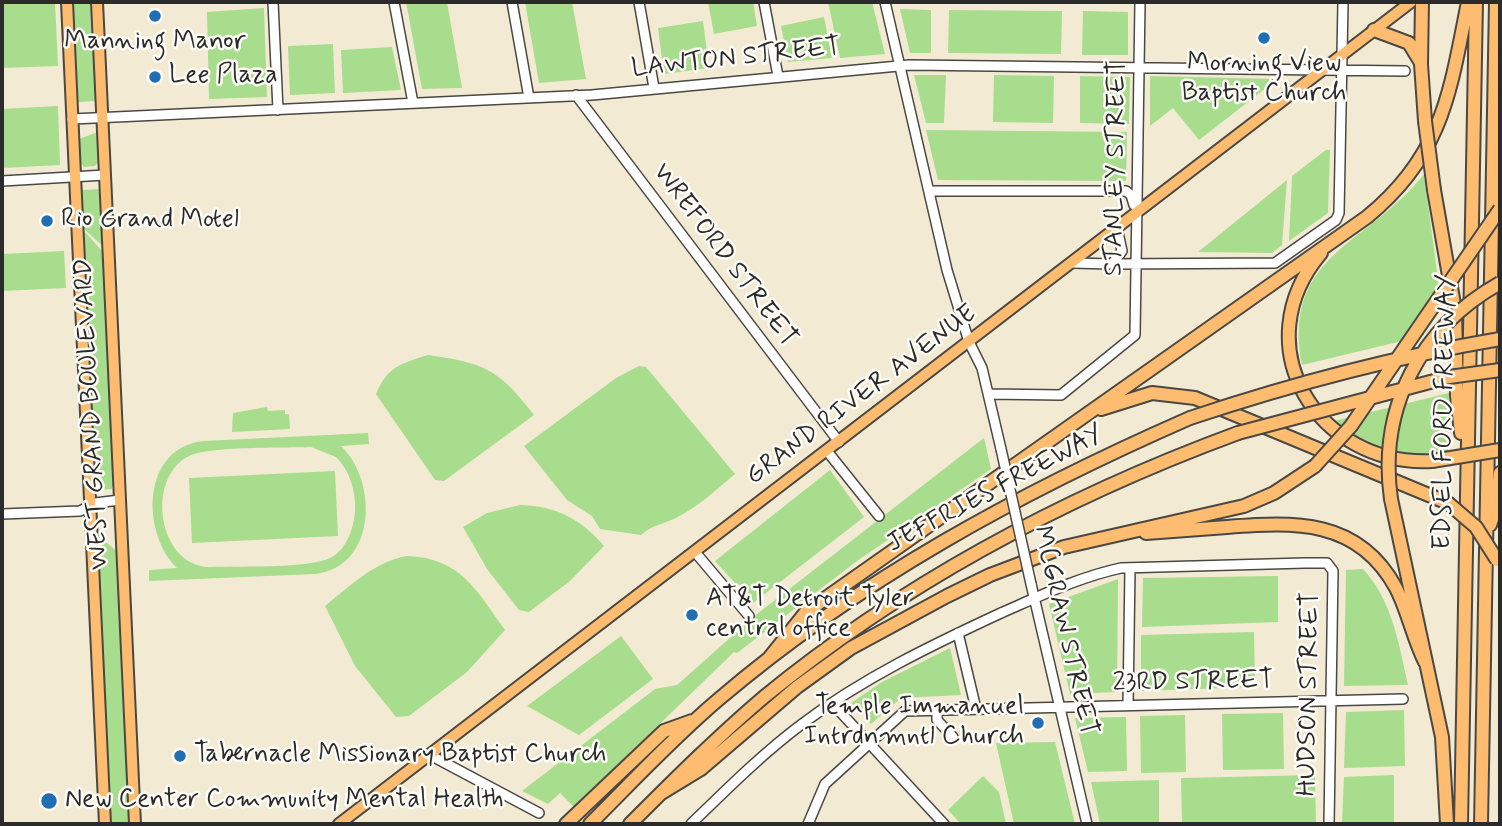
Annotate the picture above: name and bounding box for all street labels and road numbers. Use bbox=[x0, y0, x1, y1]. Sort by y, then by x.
street label: LAWTON STREET bbox=[630, 33, 842, 85]
street label: STANLEY STREET bbox=[1100, 60, 1134, 276]
street label: WREFORD STREET bbox=[645, 158, 803, 354]
street label: WEST GRAND BOULEVARD bbox=[69, 257, 117, 571]
street label: EDSEL FORD FREEWAY bbox=[1428, 274, 1464, 550]
street label: GRAND RIVER AVENUE bbox=[741, 299, 983, 493]
street label: JEFFRIES FREEWAY bbox=[882, 420, 1110, 560]
street label: MCGRAW STREET bbox=[1025, 523, 1103, 739]
street label: HUDSON STREET bbox=[1293, 591, 1327, 797]
street label: 23RD STREET bbox=[1112, 666, 1274, 700]

